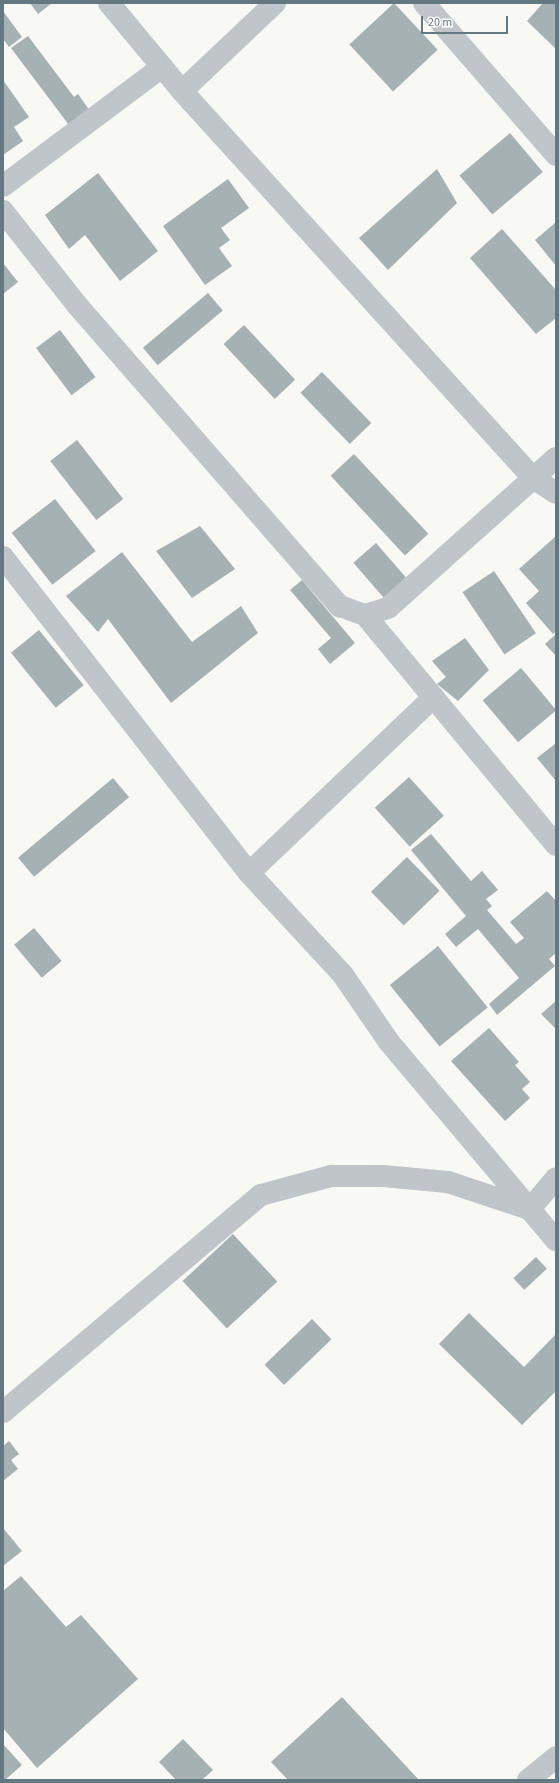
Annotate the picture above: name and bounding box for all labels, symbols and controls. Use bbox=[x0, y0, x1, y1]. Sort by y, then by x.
scale bar bbox=[423, 8, 510, 34]
text: 20 m bbox=[428, 14, 452, 31]

